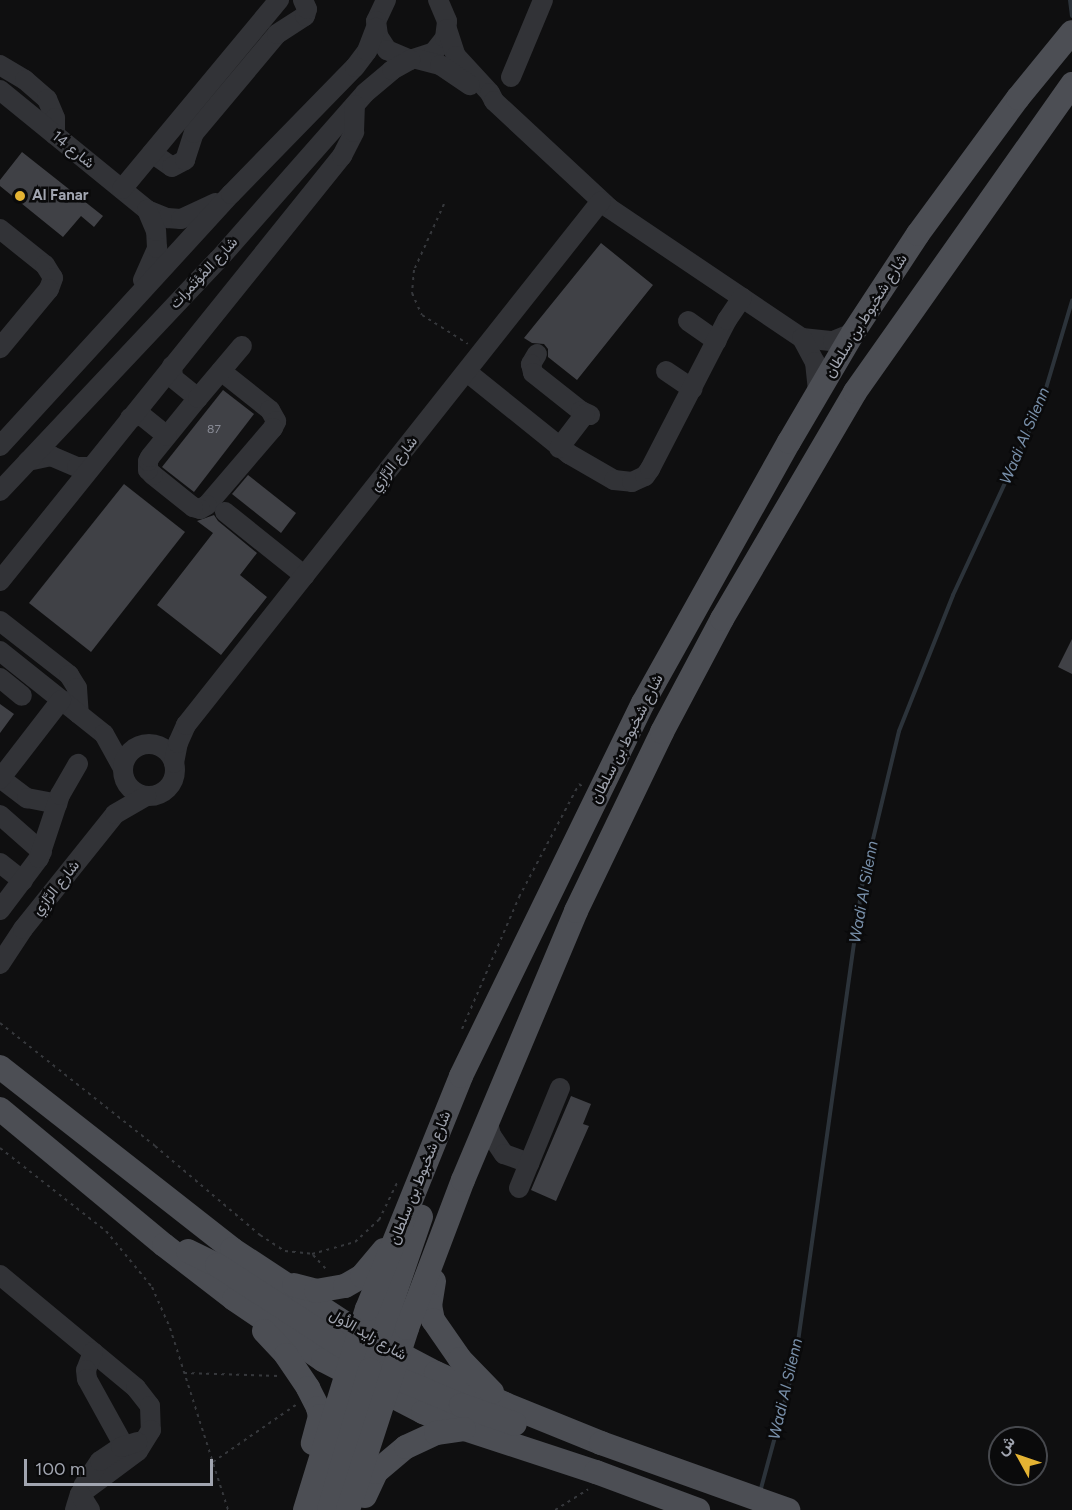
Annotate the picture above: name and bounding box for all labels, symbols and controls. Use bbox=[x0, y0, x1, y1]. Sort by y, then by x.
street label: شارع 14 bbox=[48, 127, 98, 173]
place label: Al Fanar bbox=[32, 187, 88, 205]
marker: Al Fanar bbox=[13, 189, 27, 203]
street label: شارع المُؤتَمرات bbox=[166, 233, 242, 313]
street label: شارع شخبوط بن سلطان bbox=[821, 251, 911, 381]
water label: Wadi Al Silenn bbox=[996, 385, 1054, 487]
house number: 87 bbox=[207, 423, 221, 437]
street label: شارع الرَّازِي bbox=[366, 433, 422, 495]
street label: شارع شخبوط بن سلطان bbox=[587, 671, 667, 807]
water label: Wadi Al Silenn bbox=[846, 839, 882, 945]
street label: شارع الرَّازِي bbox=[28, 857, 84, 919]
street label: شارع شخبوط بن سلطان bbox=[385, 1109, 455, 1247]
street label: شارع زايد الأول bbox=[326, 1306, 410, 1364]
water label: Wadi Al Silenn bbox=[765, 1337, 807, 1441]
north arrow bbox=[988, 1426, 1048, 1486]
text: ش bbox=[992, 1432, 1019, 1459]
scale bar bbox=[27, 1447, 216, 1485]
text: 100 m bbox=[35, 1458, 85, 1480]

